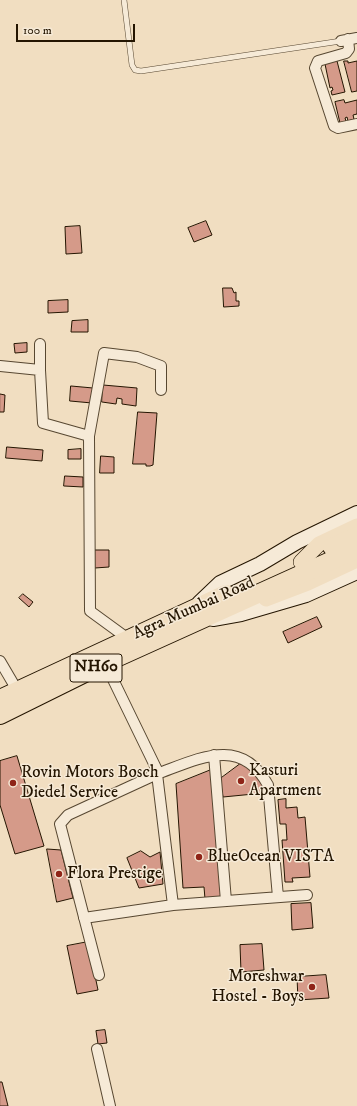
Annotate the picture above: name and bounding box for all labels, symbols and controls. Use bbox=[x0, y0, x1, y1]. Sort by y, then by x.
scale bar bbox=[18, 16, 137, 42]
text: 100 m bbox=[23, 23, 52, 38]
street label: Agra Mumbai Road bbox=[130, 573, 258, 645]
road number: NH60 bbox=[70, 654, 122, 682]
place label: Kasturi Apartment bbox=[249, 761, 321, 801]
place label: Rovin Motors Bosch Diedel Service bbox=[21, 763, 159, 803]
marker: Kasturi Apartment bbox=[236, 776, 246, 786]
marker: Rovin Motors Bosch Diedel Service bbox=[8, 778, 18, 788]
place label: BlueOcean VISTA bbox=[207, 847, 334, 867]
marker: BlueOcean VISTA bbox=[194, 852, 204, 862]
place label: Flora Prestige bbox=[67, 864, 162, 884]
marker: Flora Prestige bbox=[54, 869, 64, 879]
place label: Moreshwar Hostel - Boys bbox=[211, 967, 304, 1007]
marker: Moreshwar Hostel - Boys bbox=[307, 982, 317, 992]

